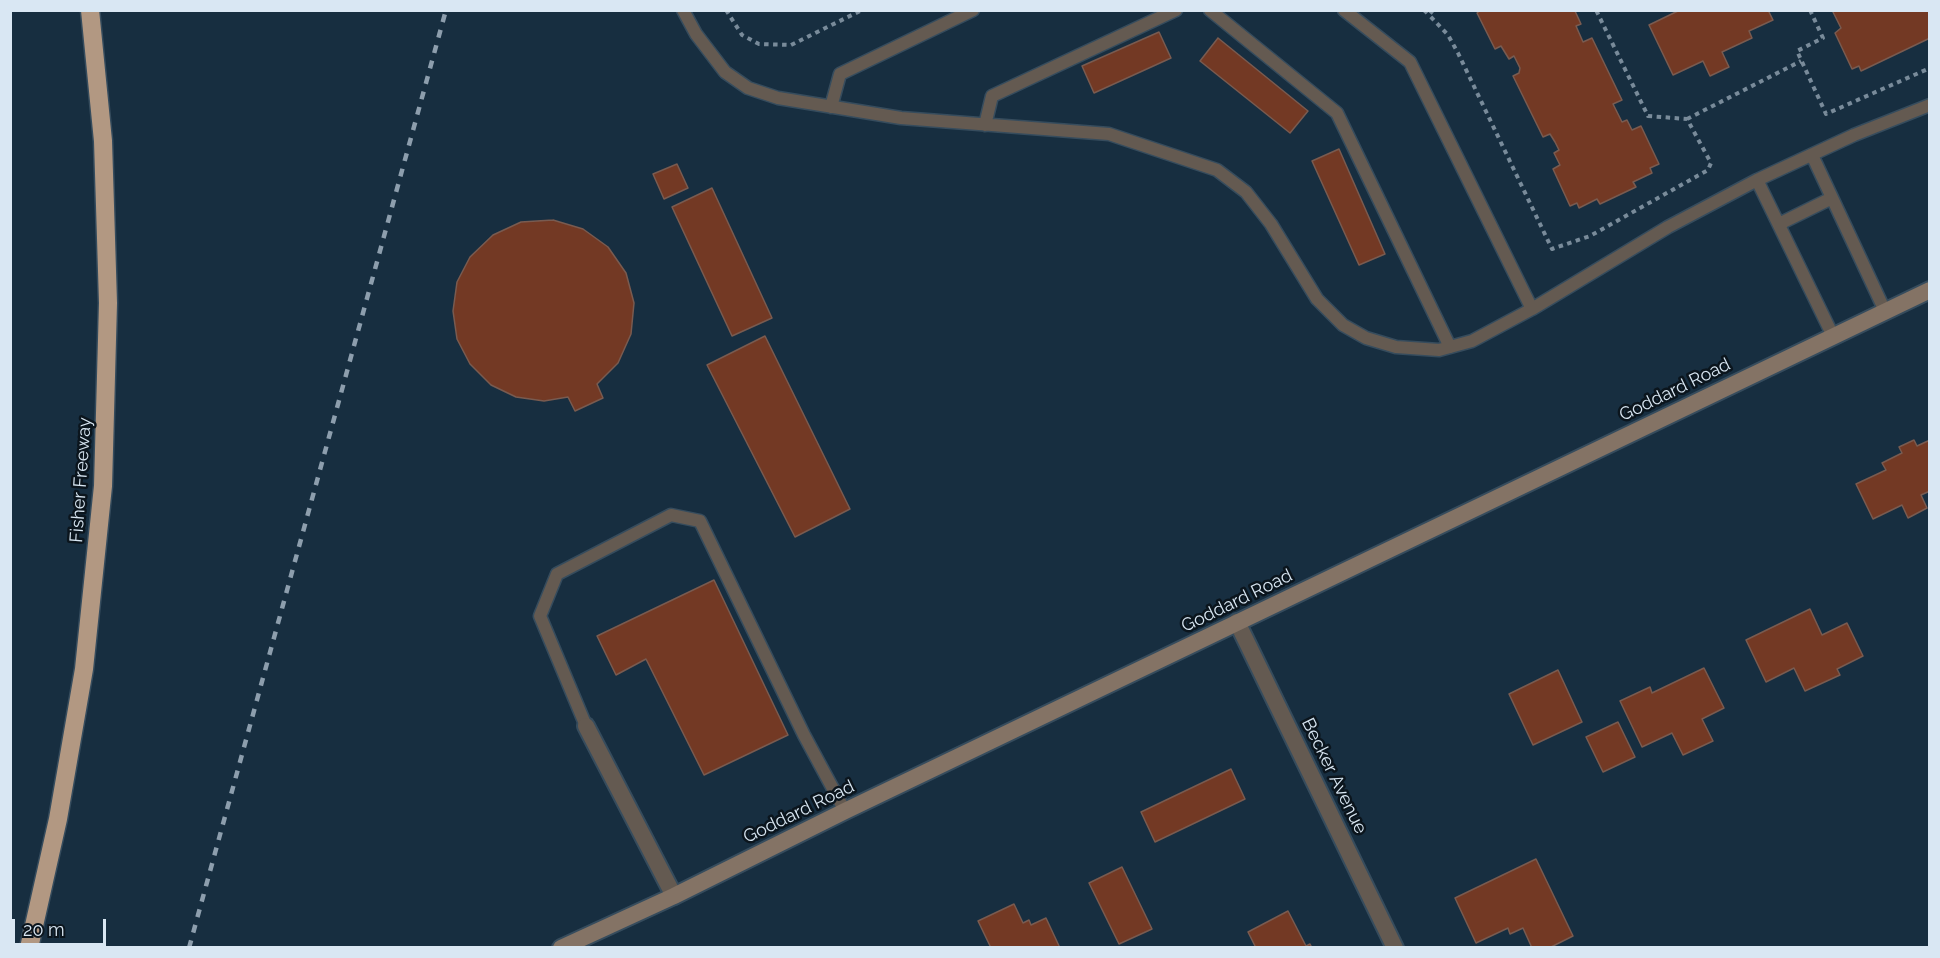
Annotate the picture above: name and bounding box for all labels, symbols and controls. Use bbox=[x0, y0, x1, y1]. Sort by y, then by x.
street label: Goddard Road bbox=[1616, 354, 1734, 426]
street label: Fisher Freeway bbox=[66, 417, 96, 543]
street label: Goddard Road bbox=[1178, 565, 1296, 637]
street label: Becker Avenue bbox=[1297, 715, 1371, 837]
street label: Goddard Road bbox=[740, 776, 858, 848]
scale bar bbox=[15, 907, 110, 945]
text: 20 m bbox=[23, 919, 65, 940]

